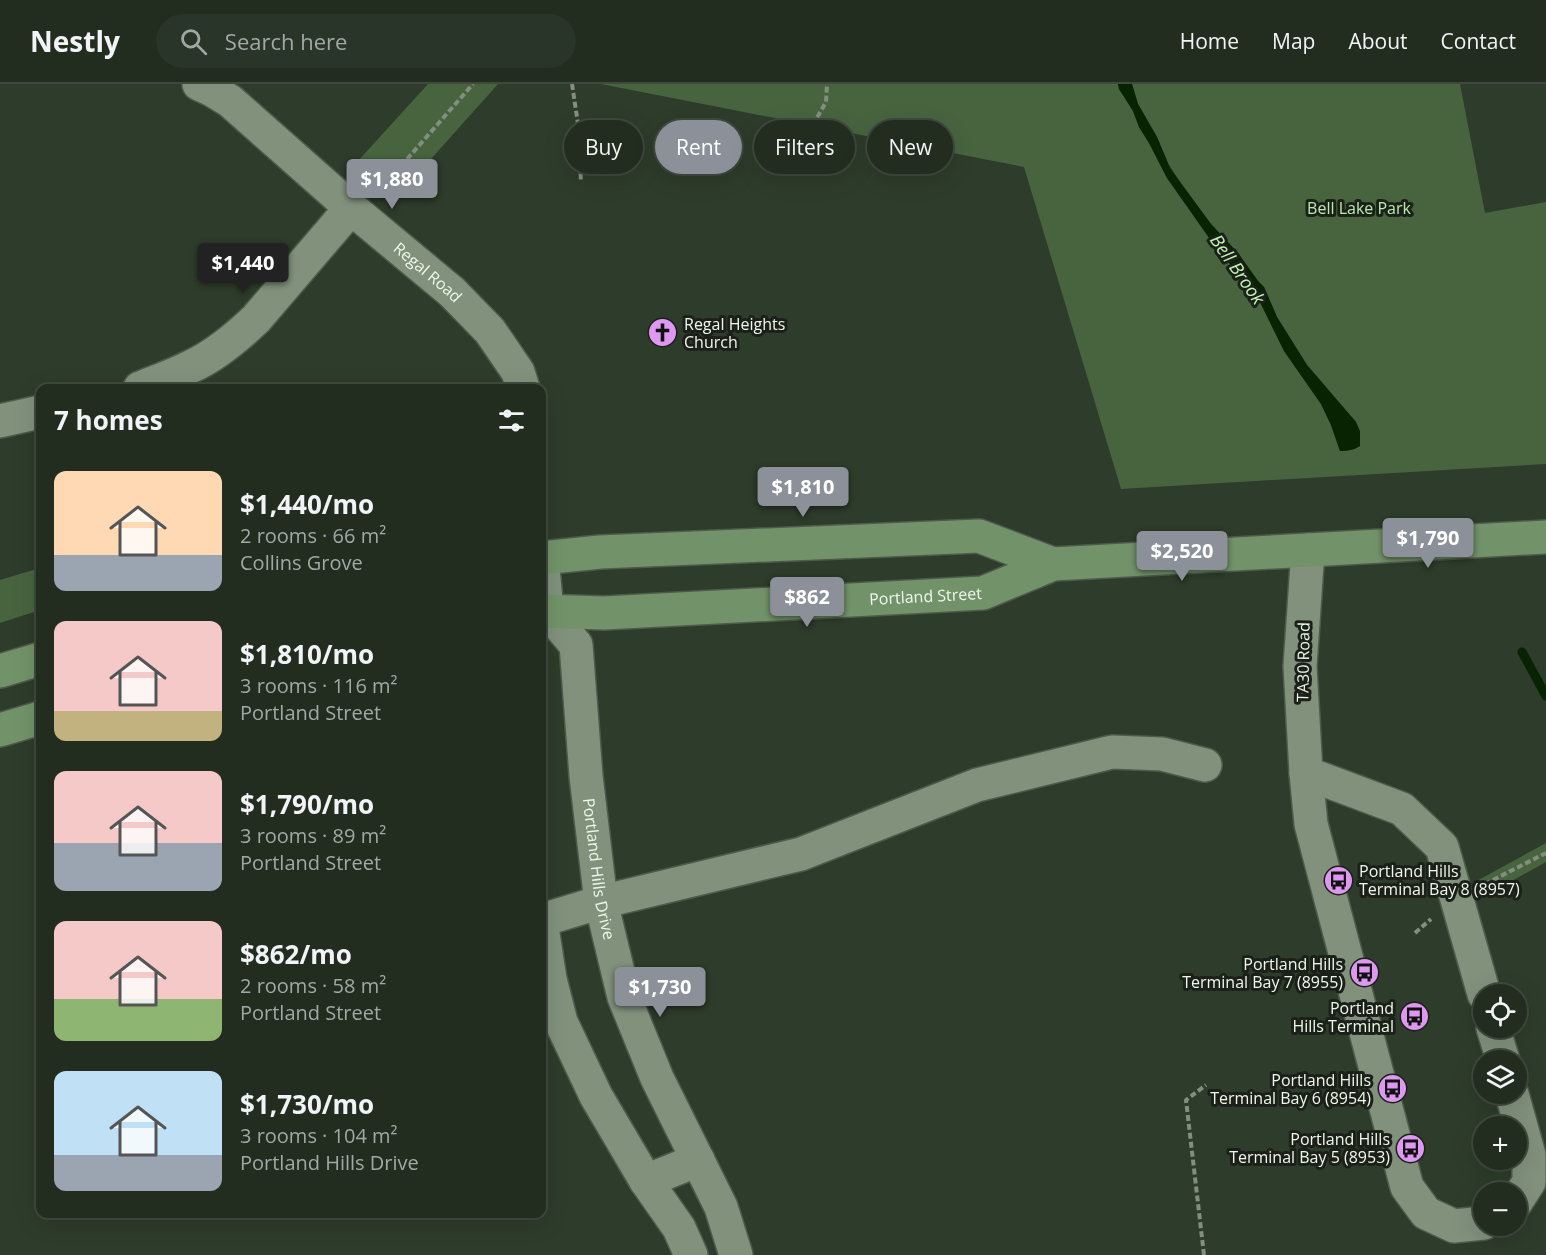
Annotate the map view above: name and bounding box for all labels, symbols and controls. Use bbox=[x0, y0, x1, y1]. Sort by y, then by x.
search box bbox=[156, 14, 576, 68]
text: Nestly bbox=[30, 22, 120, 60]
icon: search bbox=[177, 25, 210, 58]
text: Search here bbox=[225, 26, 347, 56]
text: Home bbox=[1180, 27, 1239, 55]
text: Map bbox=[1272, 27, 1315, 55]
text: About bbox=[1348, 27, 1408, 55]
text: Contact bbox=[1441, 27, 1516, 55]
chip: Buy bbox=[564, 120, 643, 174]
chip: Rent bbox=[655, 120, 742, 174]
chip: Filters bbox=[754, 120, 855, 174]
chip: New bbox=[867, 120, 953, 174]
pin: $1,880 bbox=[343, 159, 441, 210]
text: $1,880 bbox=[361, 165, 423, 192]
park label: Bell Lake Park bbox=[1307, 197, 1411, 219]
water label: Bell Brook bbox=[1205, 229, 1272, 310]
street label: Regal Road bbox=[389, 237, 467, 307]
pin: $1,440 bbox=[194, 243, 292, 294]
text: $1,440 bbox=[212, 249, 274, 276]
place label: Regal Heights Church bbox=[684, 313, 785, 353]
church icon: Regal Heights Church bbox=[647, 317, 679, 349]
text: 7 homes bbox=[54, 402, 163, 438]
icon: filters bbox=[495, 404, 528, 437]
pin: $1,810 bbox=[754, 467, 852, 518]
text: $1,810 bbox=[772, 473, 834, 500]
text: $1,440/mo bbox=[240, 486, 374, 522]
icon: home bbox=[102, 495, 174, 567]
pin: $1,790 bbox=[1379, 518, 1477, 569]
text: 2 rooms · 66 m² bbox=[240, 522, 386, 549]
text: $1,790 bbox=[1397, 524, 1459, 551]
pin: $2,520 bbox=[1133, 531, 1231, 582]
text: $2,520 bbox=[1151, 537, 1213, 564]
text: Collins Grove bbox=[240, 549, 363, 576]
pin: $862 bbox=[771, 577, 843, 628]
street label: Portland Street bbox=[869, 582, 983, 610]
text: $862 bbox=[784, 583, 830, 610]
street label: TA30 Road bbox=[1291, 622, 1315, 702]
text: $1,810/mo bbox=[240, 636, 374, 672]
icon: home bbox=[102, 645, 174, 717]
text: 3 rooms · 116 m² bbox=[240, 672, 398, 699]
text: Portland Street bbox=[240, 699, 381, 726]
text: $1,790/mo bbox=[240, 786, 374, 822]
icon: home bbox=[102, 795, 174, 867]
street label: Portland Hills Drive bbox=[578, 797, 621, 942]
text: 3 rooms · 89 m² bbox=[240, 822, 386, 849]
text: Portland Street bbox=[240, 849, 381, 876]
place label: Portland Hills Terminal Bay 8 (8957) bbox=[1359, 860, 1520, 900]
bus stop icon: Portland Hills Terminal Bay 8 (8957) bbox=[1322, 864, 1354, 896]
text: $862/mo bbox=[240, 936, 352, 972]
icon: home bbox=[102, 945, 174, 1017]
place label: Portland Hills Terminal Bay 7 (8955) bbox=[1182, 953, 1343, 993]
bus stop icon: Portland Hills Terminal Bay 7 (8955) bbox=[1348, 957, 1380, 989]
pin: $1,730 bbox=[611, 967, 709, 1018]
text: 2 rooms · 58 m² bbox=[240, 972, 386, 999]
text: $1,730 bbox=[629, 973, 691, 1000]
map controls bbox=[1473, 984, 1527, 1236]
button: locate bbox=[1473, 984, 1527, 1038]
place label: Portland Hills Terminal bbox=[1292, 997, 1394, 1037]
text: Portland Street bbox=[240, 999, 381, 1026]
bus stop icon: Portland Hills Terminal bbox=[1399, 1001, 1431, 1033]
button: layers bbox=[1473, 1050, 1527, 1104]
place label: Portland Hills Terminal Bay 6 (8954) bbox=[1210, 1069, 1371, 1109]
bus stop icon: Portland Hills Terminal Bay 6 (8954) bbox=[1376, 1073, 1408, 1105]
text: $1,730/mo bbox=[240, 1086, 374, 1122]
icon: home bbox=[102, 1095, 174, 1167]
button: + bbox=[1473, 1116, 1527, 1170]
text: 3 rooms · 104 m² bbox=[240, 1122, 398, 1149]
place label: Portland Hills Terminal Bay 5 (8953) bbox=[1229, 1128, 1390, 1168]
bus stop icon: Portland Hills Terminal Bay 5 (8953) bbox=[1395, 1132, 1427, 1164]
text: Portland Hills Drive bbox=[240, 1149, 419, 1176]
button: − bbox=[1473, 1182, 1527, 1236]

